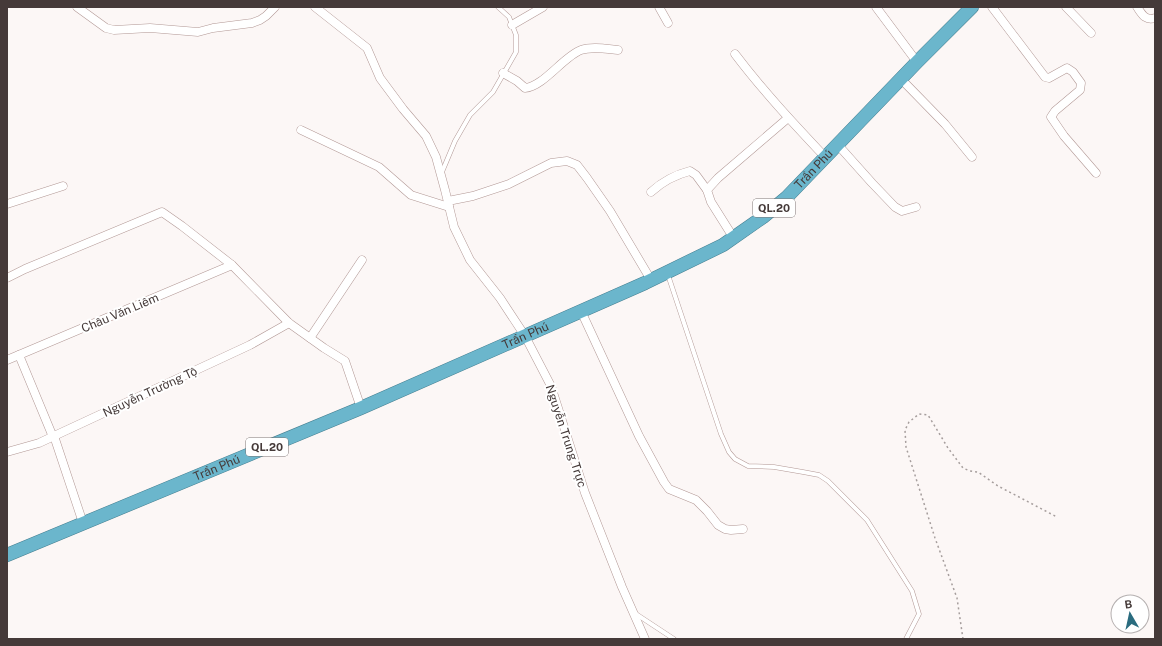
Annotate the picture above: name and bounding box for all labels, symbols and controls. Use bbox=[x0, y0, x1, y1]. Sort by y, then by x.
street label: Trần Phú bbox=[792, 147, 836, 192]
road number: QL.20 bbox=[753, 199, 795, 217]
street label: Châu Văn Liêm bbox=[79, 290, 161, 336]
street label: Trần Phú bbox=[500, 319, 551, 352]
street label: Nguyễn Trường Tộ bbox=[100, 364, 200, 420]
street label: Nguyễn Trung Trực bbox=[543, 383, 589, 489]
road number: QL.20 bbox=[246, 438, 288, 456]
street label: Trần Phú bbox=[191, 452, 242, 484]
north arrow bbox=[1110, 594, 1150, 634]
text: B bbox=[1124, 598, 1134, 611]

